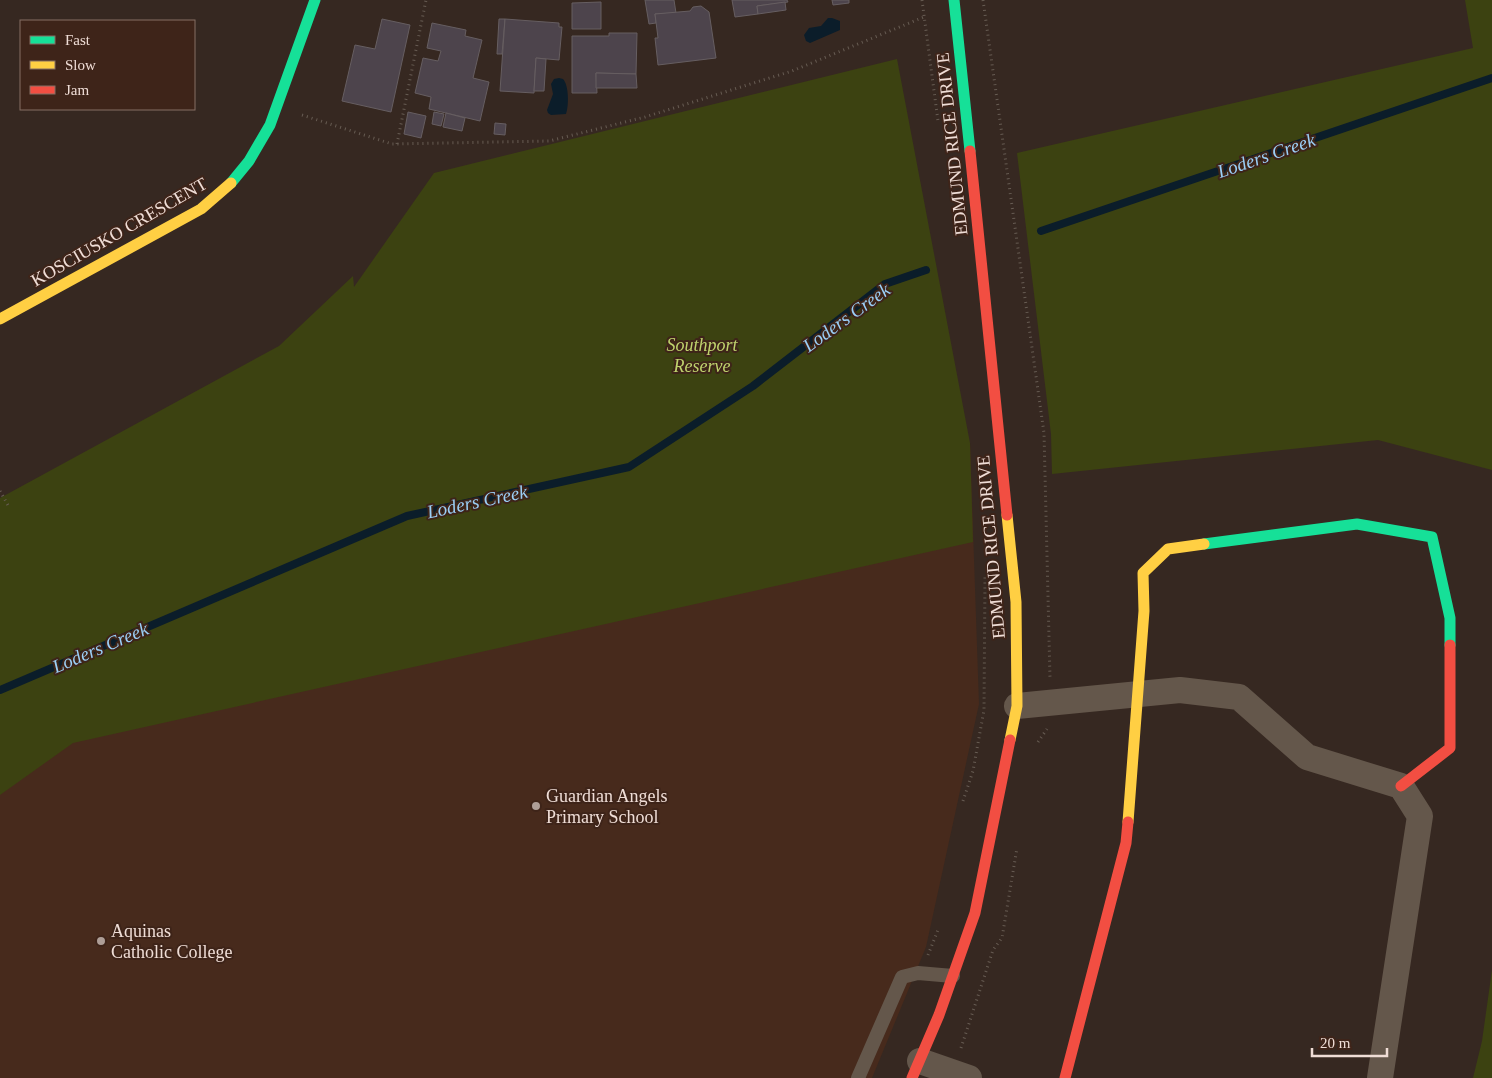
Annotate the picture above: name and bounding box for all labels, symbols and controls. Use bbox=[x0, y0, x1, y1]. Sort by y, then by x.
legend bbox=[20, 20, 195, 110]
text: Fast bbox=[65, 32, 91, 48]
street label: EDMUND RICE DRIVE bbox=[932, 51, 972, 237]
text: Slow bbox=[65, 57, 96, 73]
text: Jam bbox=[65, 82, 89, 98]
water label: Loders Creek bbox=[1213, 129, 1318, 182]
street label: KOSCIUSKO CRESCENT bbox=[28, 173, 210, 291]
water label: Loders Creek bbox=[798, 279, 894, 357]
park label: Southport Reserve bbox=[666, 335, 738, 376]
street label: EDMUND RICE DRIVE bbox=[973, 454, 1009, 640]
water label: Loders Creek bbox=[424, 480, 530, 523]
water label: Loders Creek bbox=[48, 618, 152, 677]
place label: Guardian Angels Primary School bbox=[546, 786, 667, 827]
marker: Guardian Angels Primary School bbox=[530, 800, 542, 812]
place label: Aquinas Catholic College bbox=[111, 921, 232, 962]
marker: Aquinas Catholic College bbox=[95, 935, 107, 947]
scale bar bbox=[1312, 1026, 1387, 1058]
text: 20 m bbox=[1320, 1035, 1351, 1051]

